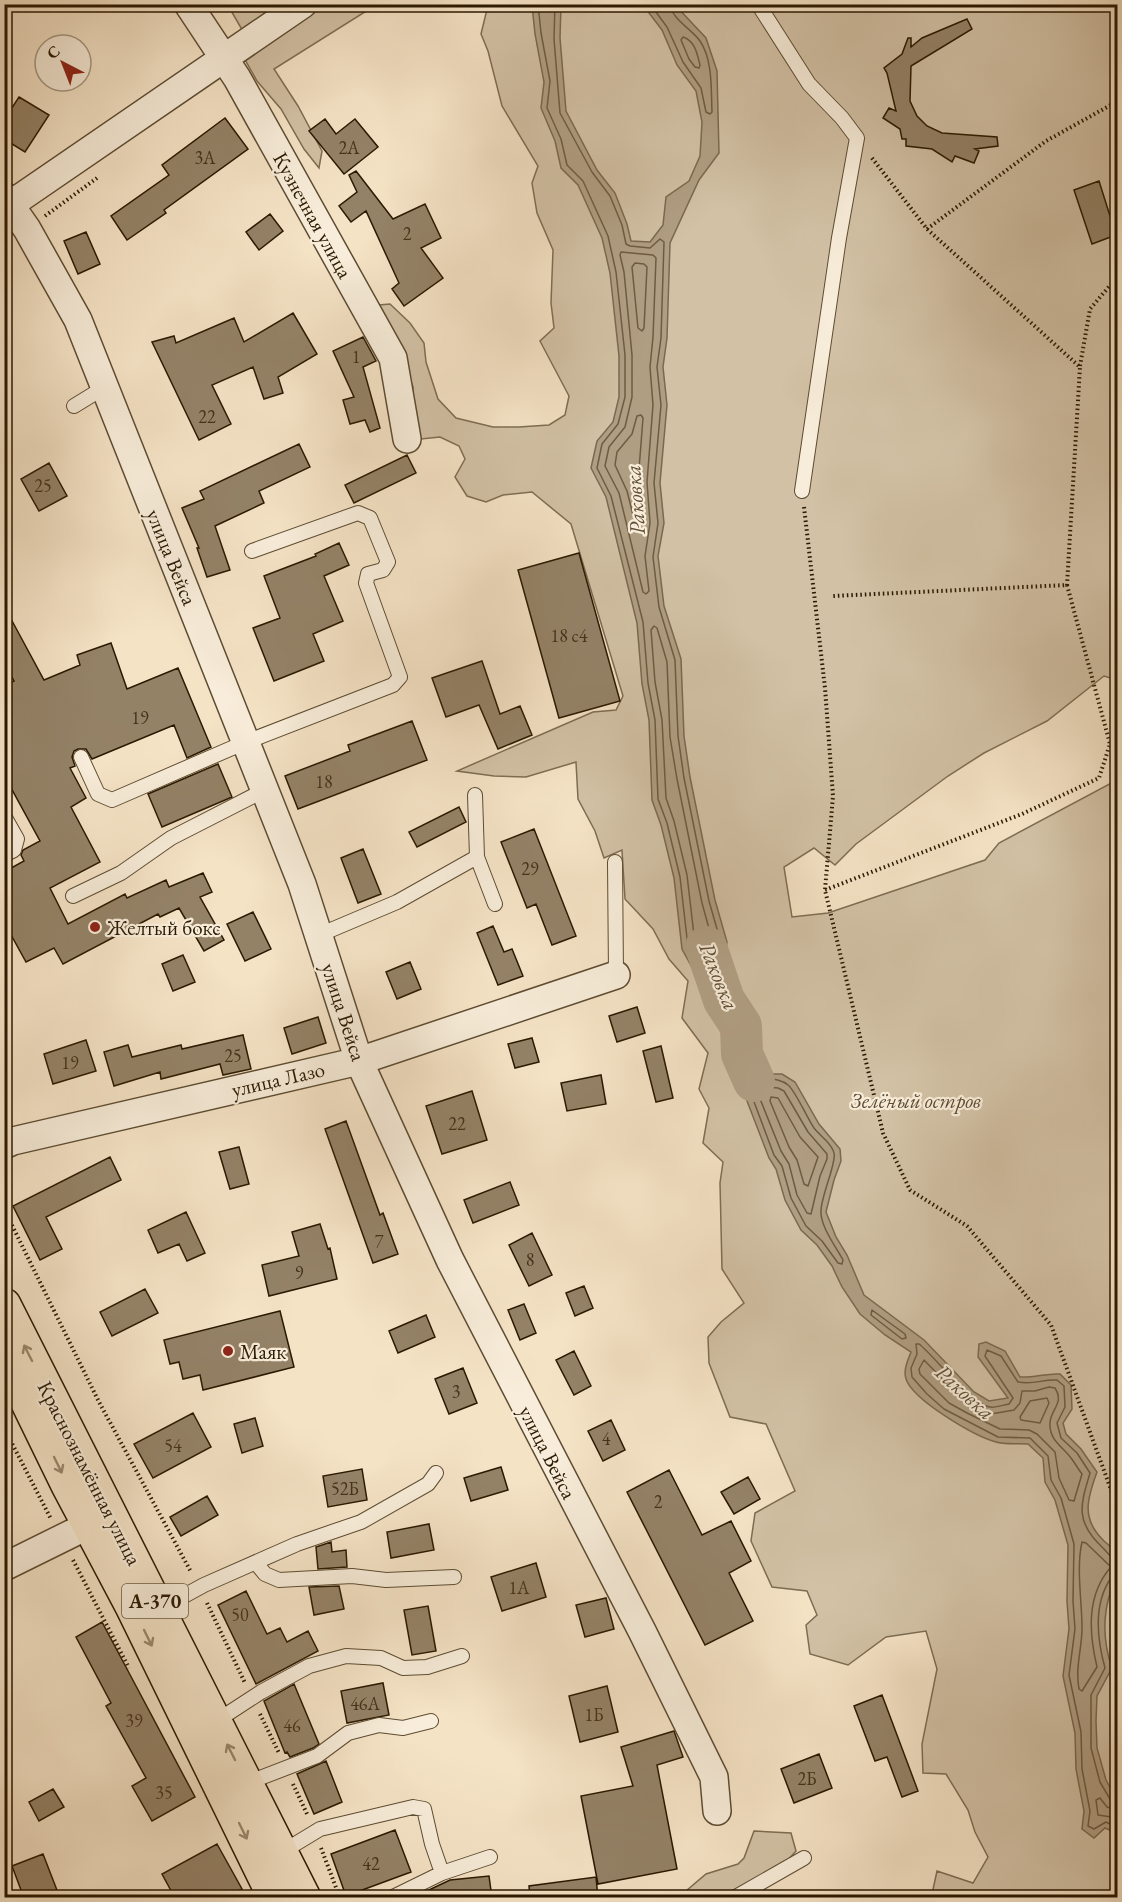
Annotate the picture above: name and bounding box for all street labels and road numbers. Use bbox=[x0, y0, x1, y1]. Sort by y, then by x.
street label: Кузнечная улица bbox=[267, 147, 359, 283]
street label: улица Вейса bbox=[140, 505, 204, 610]
street label: улица Вейса bbox=[315, 960, 373, 1065]
street label: улица Лазо bbox=[229, 1055, 327, 1103]
street label: Краснознамённая улица bbox=[32, 1376, 149, 1570]
street label: улица Вейса bbox=[513, 1401, 583, 1504]
road number: А-370 bbox=[122, 1584, 188, 1618]

